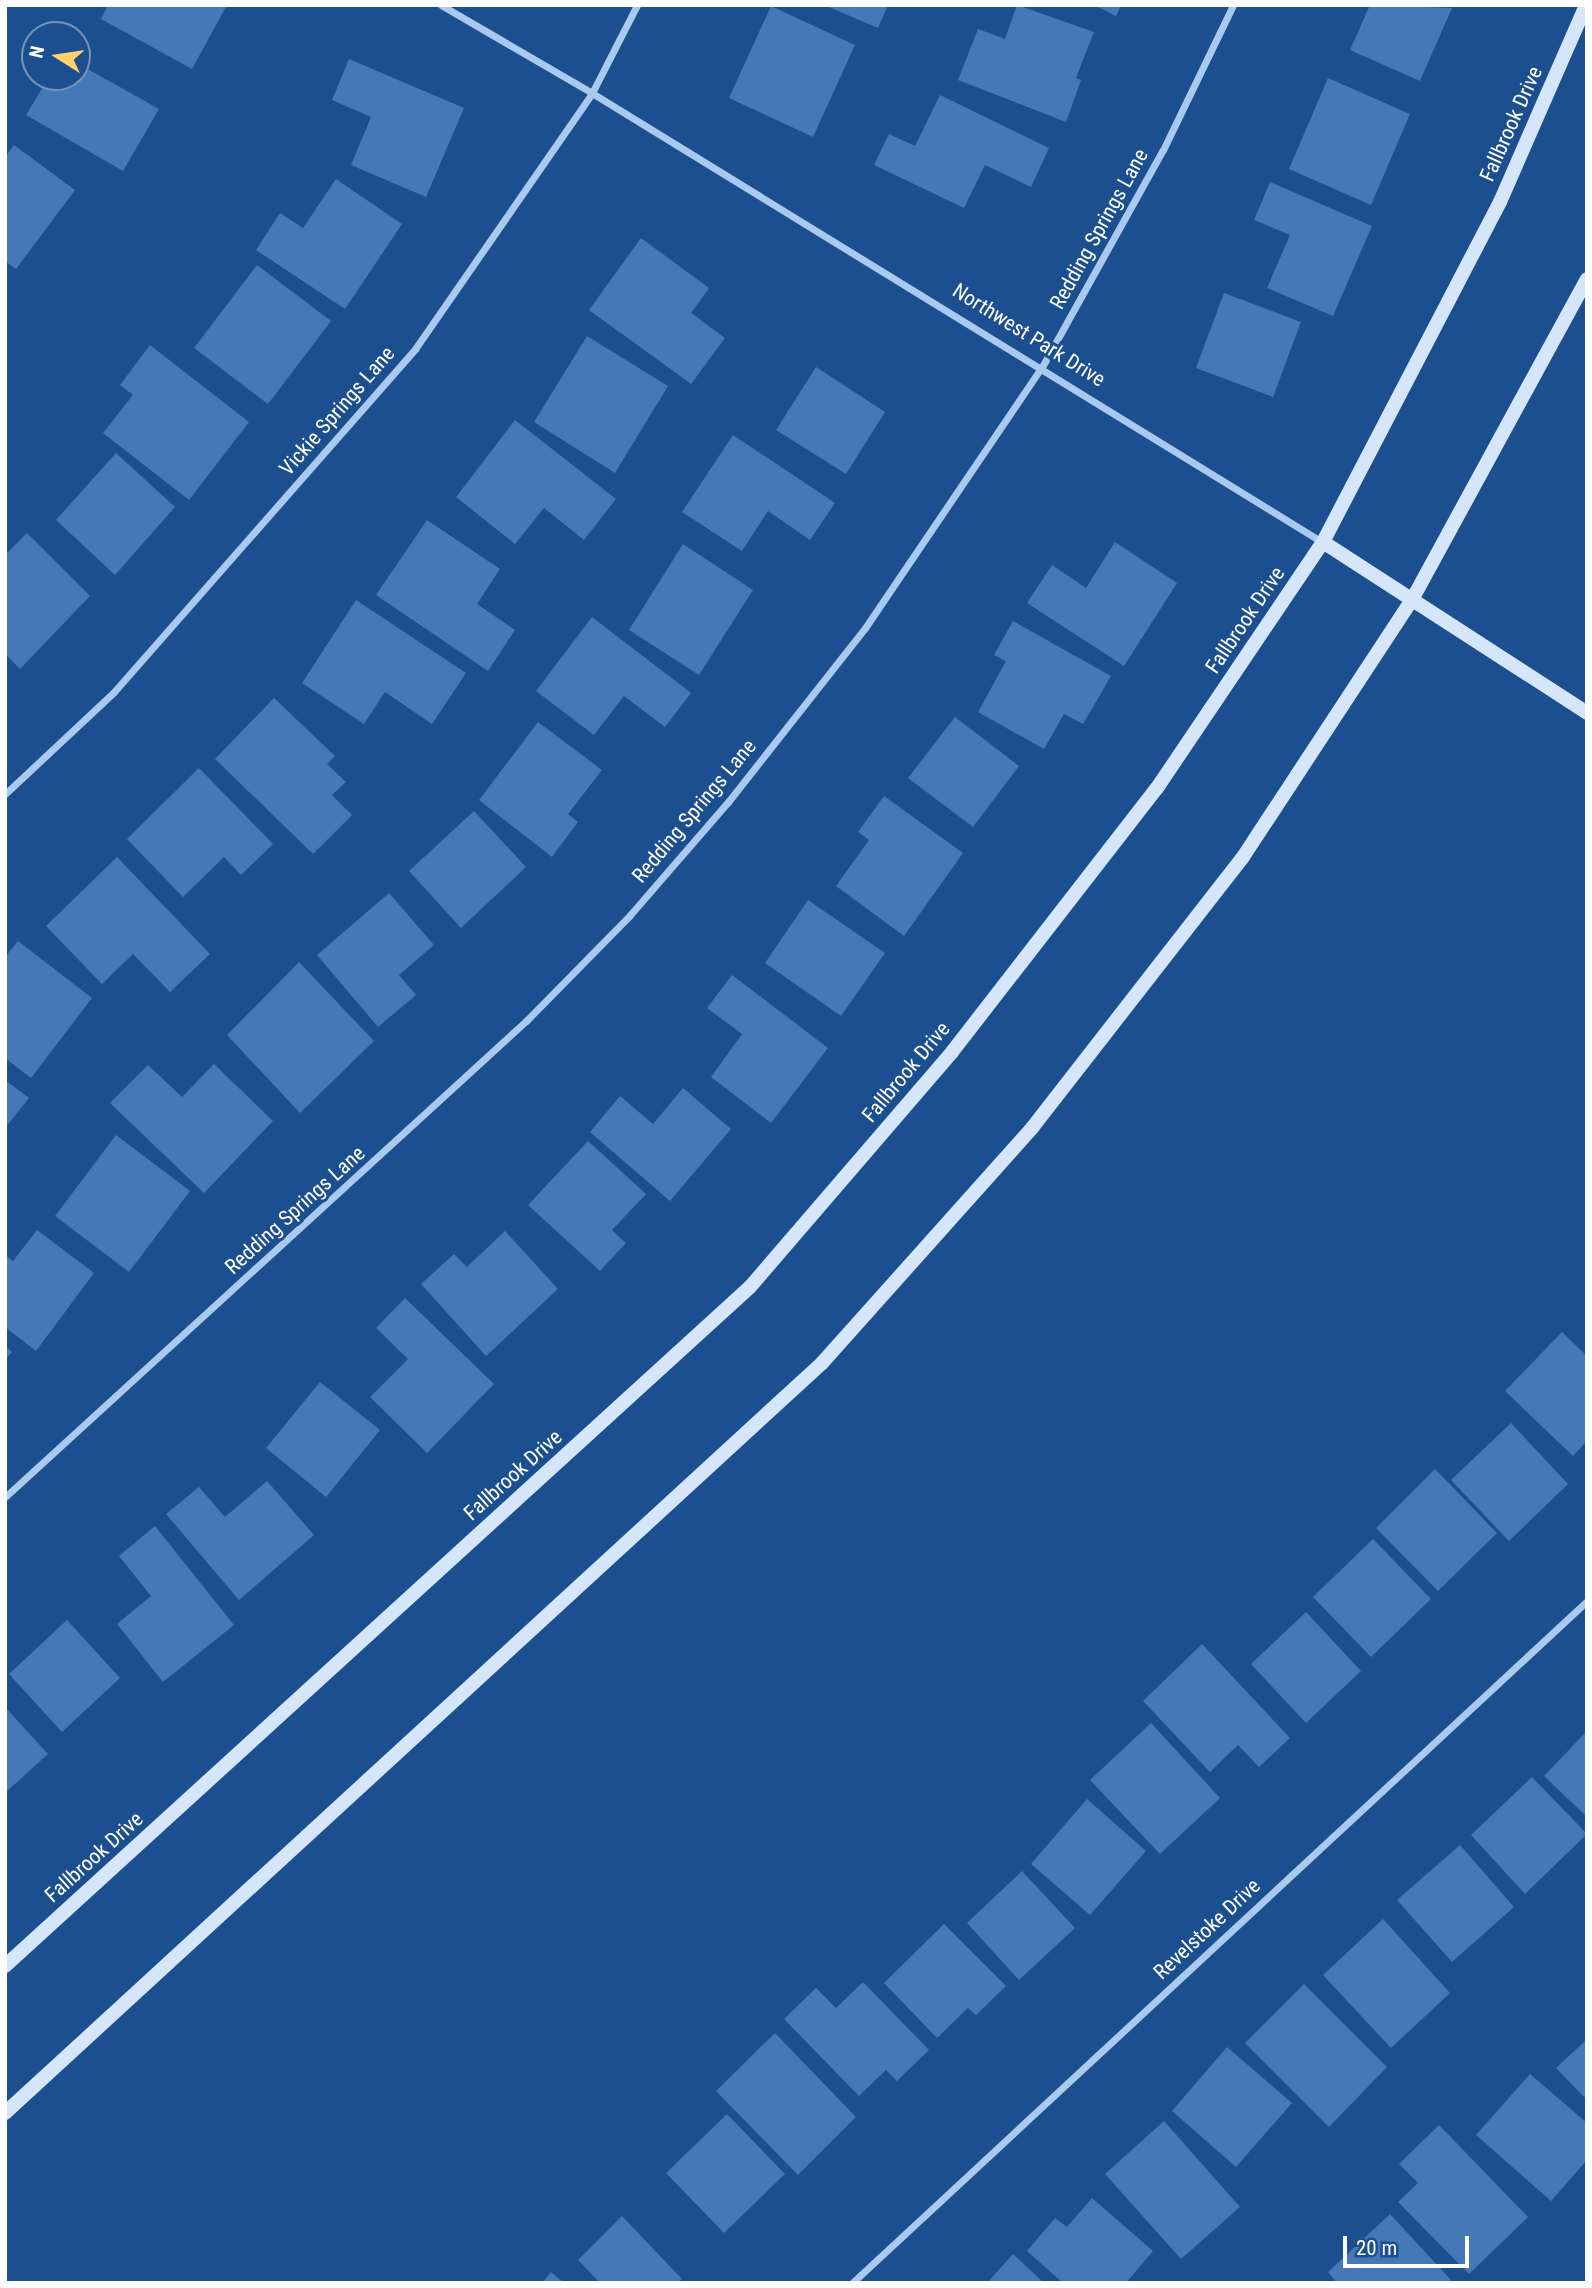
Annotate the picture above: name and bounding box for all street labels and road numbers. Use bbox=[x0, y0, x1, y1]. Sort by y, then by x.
street label: Fallbrook Drive bbox=[1474, 63, 1548, 185]
street label: Redding Springs Lane bbox=[1044, 144, 1154, 314]
street label: Northwest Park Drive bbox=[948, 278, 1110, 392]
street label: Vickie Springs Lane bbox=[274, 341, 400, 481]
street label: Fallbrook Drive bbox=[1200, 562, 1290, 678]
street label: Redding Springs Lane bbox=[627, 734, 761, 888]
street label: Fallbrook Drive bbox=[857, 1017, 955, 1127]
street label: Redding Springs Lane bbox=[220, 1141, 370, 1279]
street label: Fallbrook Drive bbox=[459, 1424, 567, 1526]
street label: Fallbrook Drive bbox=[40, 1806, 148, 1908]
street label: Revelstoke Drive bbox=[1149, 1873, 1265, 1985]

